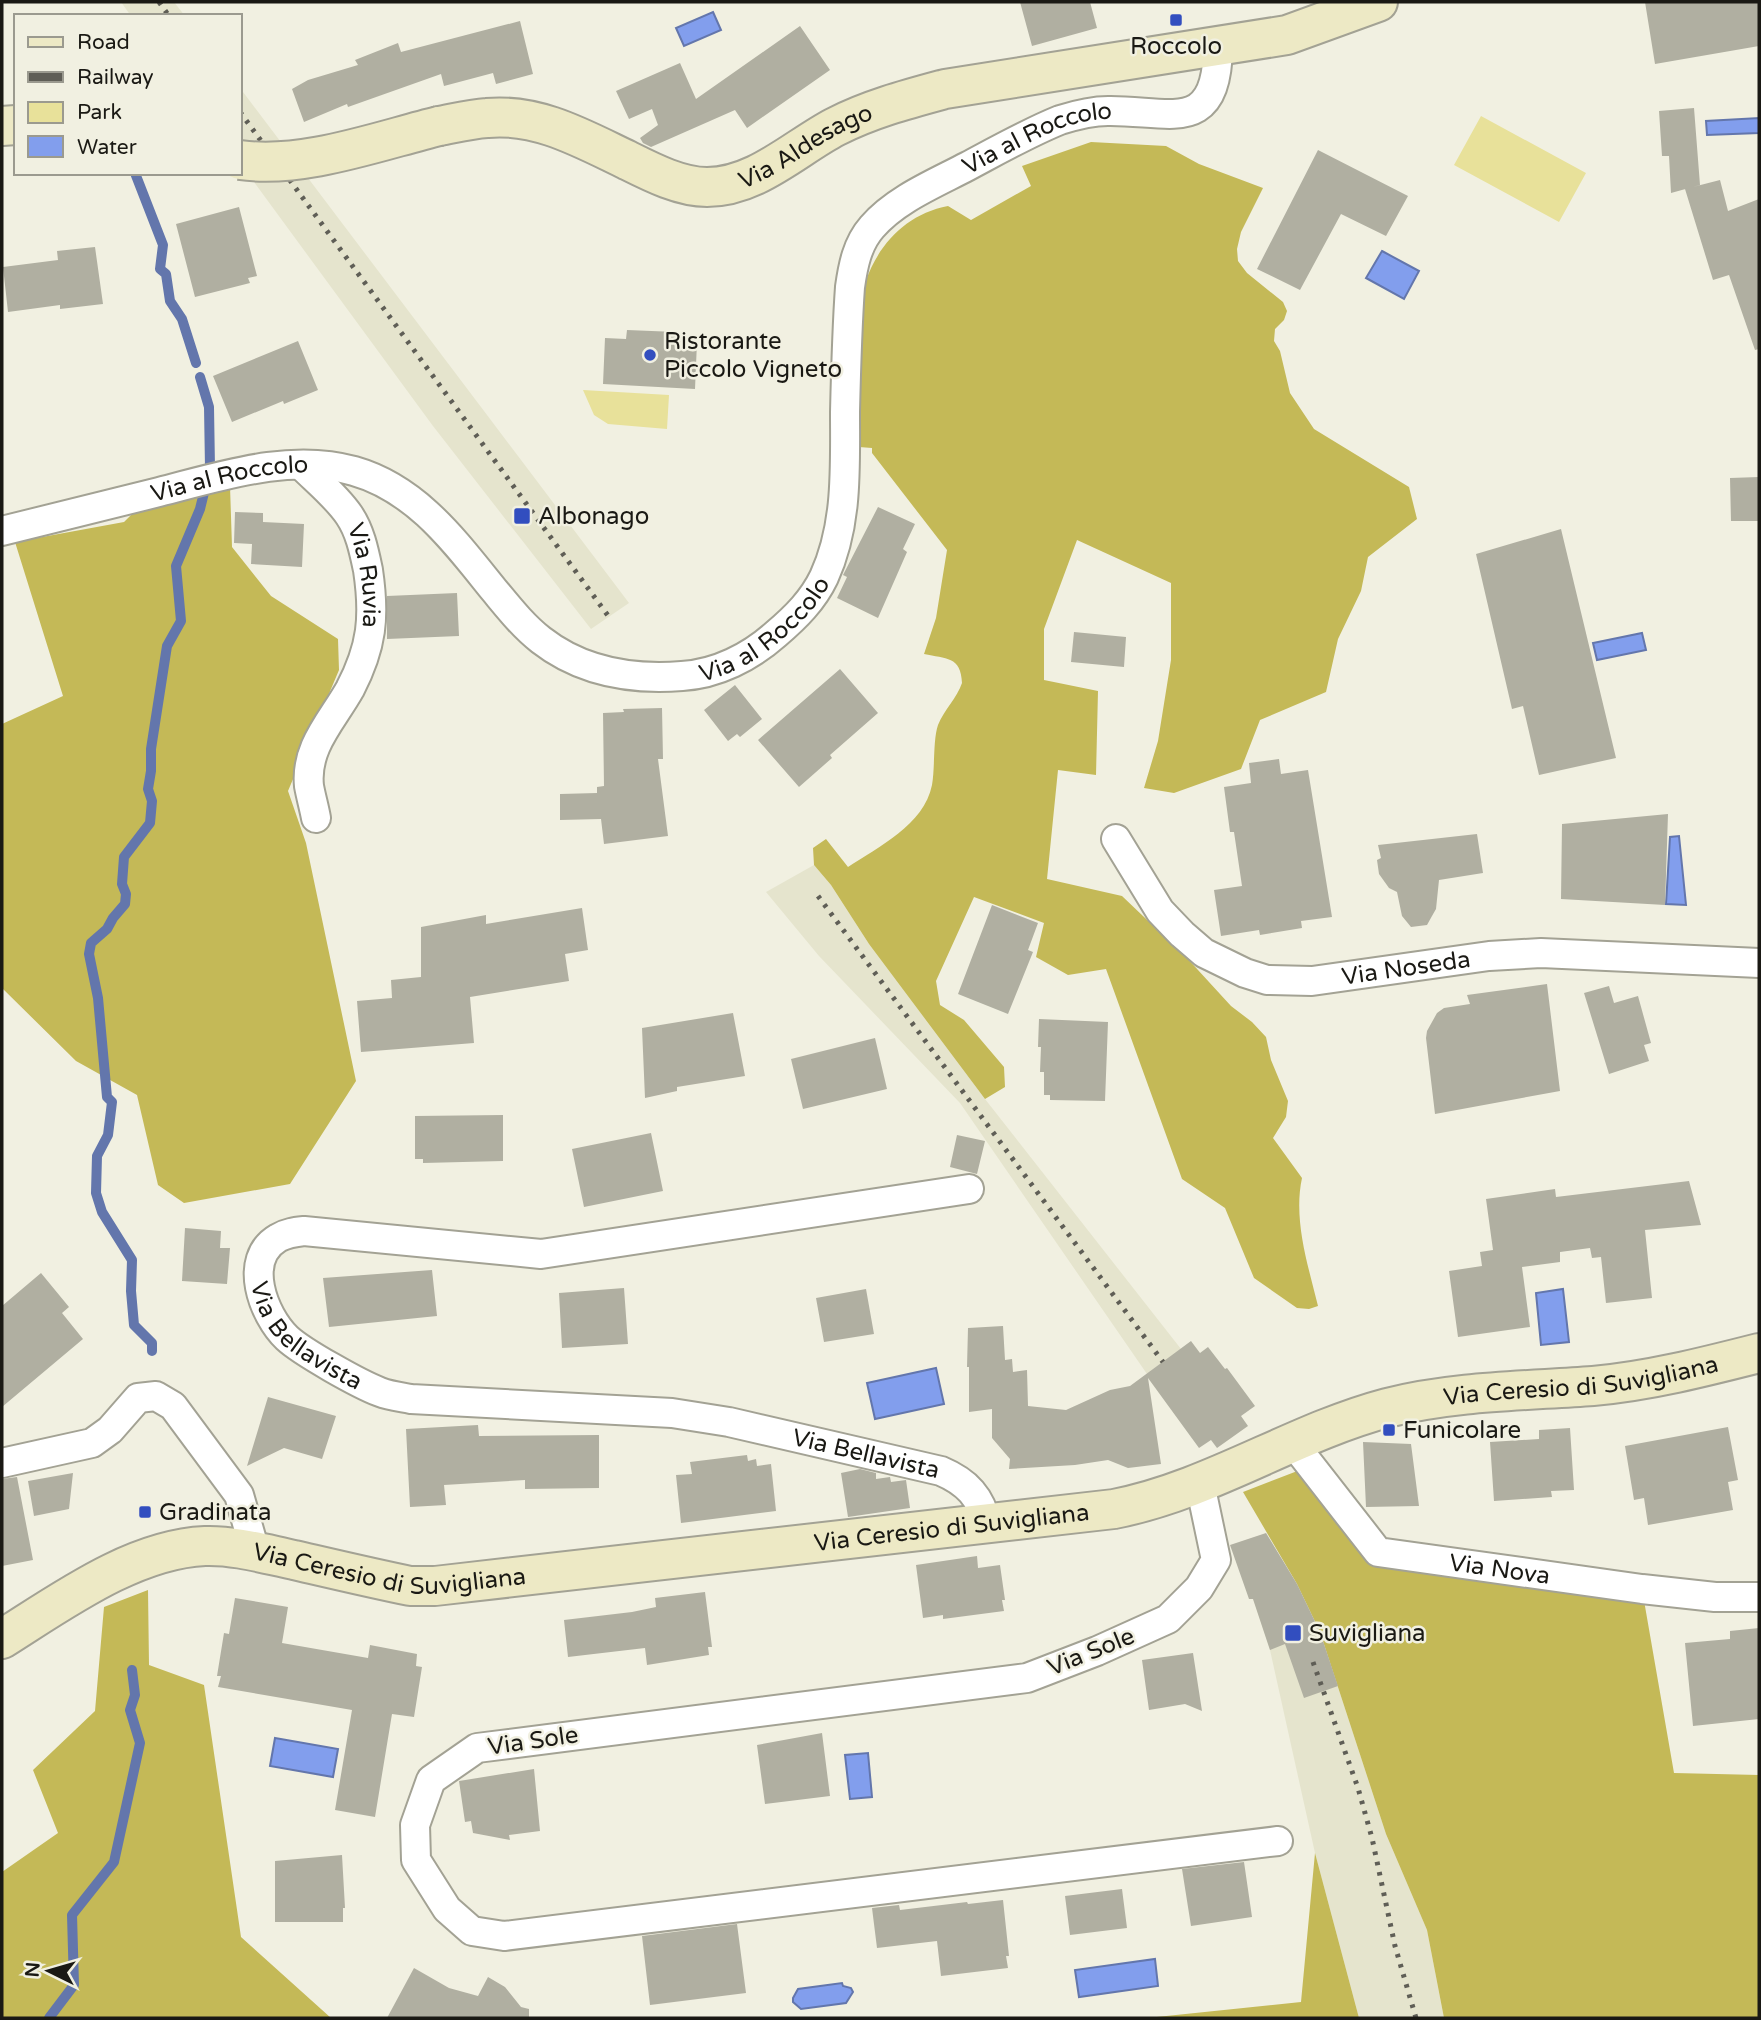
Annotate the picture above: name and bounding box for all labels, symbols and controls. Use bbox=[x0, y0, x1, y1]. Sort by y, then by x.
marker: Roccolo bbox=[1168, 12, 1184, 28]
legend bbox=[14, 14, 242, 175]
text: Road bbox=[77, 30, 130, 55]
place label: Roccolo bbox=[1130, 32, 1222, 61]
text: Railway bbox=[77, 65, 154, 90]
street label: Via al Roccolo bbox=[957, 96, 1112, 181]
street label: Via Aldesago bbox=[734, 98, 876, 195]
text: Park bbox=[77, 100, 122, 125]
text: Water bbox=[77, 135, 137, 160]
place label: Ristorante Piccolo Vigneto bbox=[664, 327, 842, 384]
marker: Ristorante Piccolo Vigneto bbox=[642, 347, 658, 363]
street label: Via al Roccolo bbox=[148, 450, 308, 508]
place label: Albonago bbox=[538, 502, 649, 531]
marker: Albonago bbox=[512, 506, 532, 526]
street label: Via Ruvia bbox=[341, 519, 386, 629]
street label: Via al Roccolo bbox=[696, 572, 836, 688]
street label: Via Noseda bbox=[1340, 944, 1472, 991]
street label: Via Bellavista bbox=[245, 1279, 367, 1396]
street label: Via Ceresio di Suvigliana bbox=[1442, 1349, 1721, 1412]
place label: Funicolare bbox=[1403, 1416, 1521, 1445]
marker: Funicolare bbox=[1381, 1422, 1397, 1438]
street label: Via Bellavista bbox=[790, 1423, 943, 1485]
street label: Via Ceresio di Suvigliana bbox=[812, 1497, 1091, 1557]
place label: Gradinata bbox=[159, 1498, 271, 1527]
marker: Gradinata bbox=[137, 1504, 153, 1520]
street label: Via Ceresio di Suvigliana bbox=[250, 1537, 527, 1601]
street label: Via Nova bbox=[1447, 1548, 1552, 1590]
place label: Suvigliana bbox=[1309, 1619, 1426, 1648]
street label: Via Sole bbox=[1043, 1621, 1139, 1683]
marker: Suvigliana bbox=[1283, 1623, 1303, 1643]
street label: Via Sole bbox=[486, 1720, 580, 1762]
north arrow bbox=[14, 1936, 84, 2006]
text: N bbox=[21, 1961, 45, 1978]

